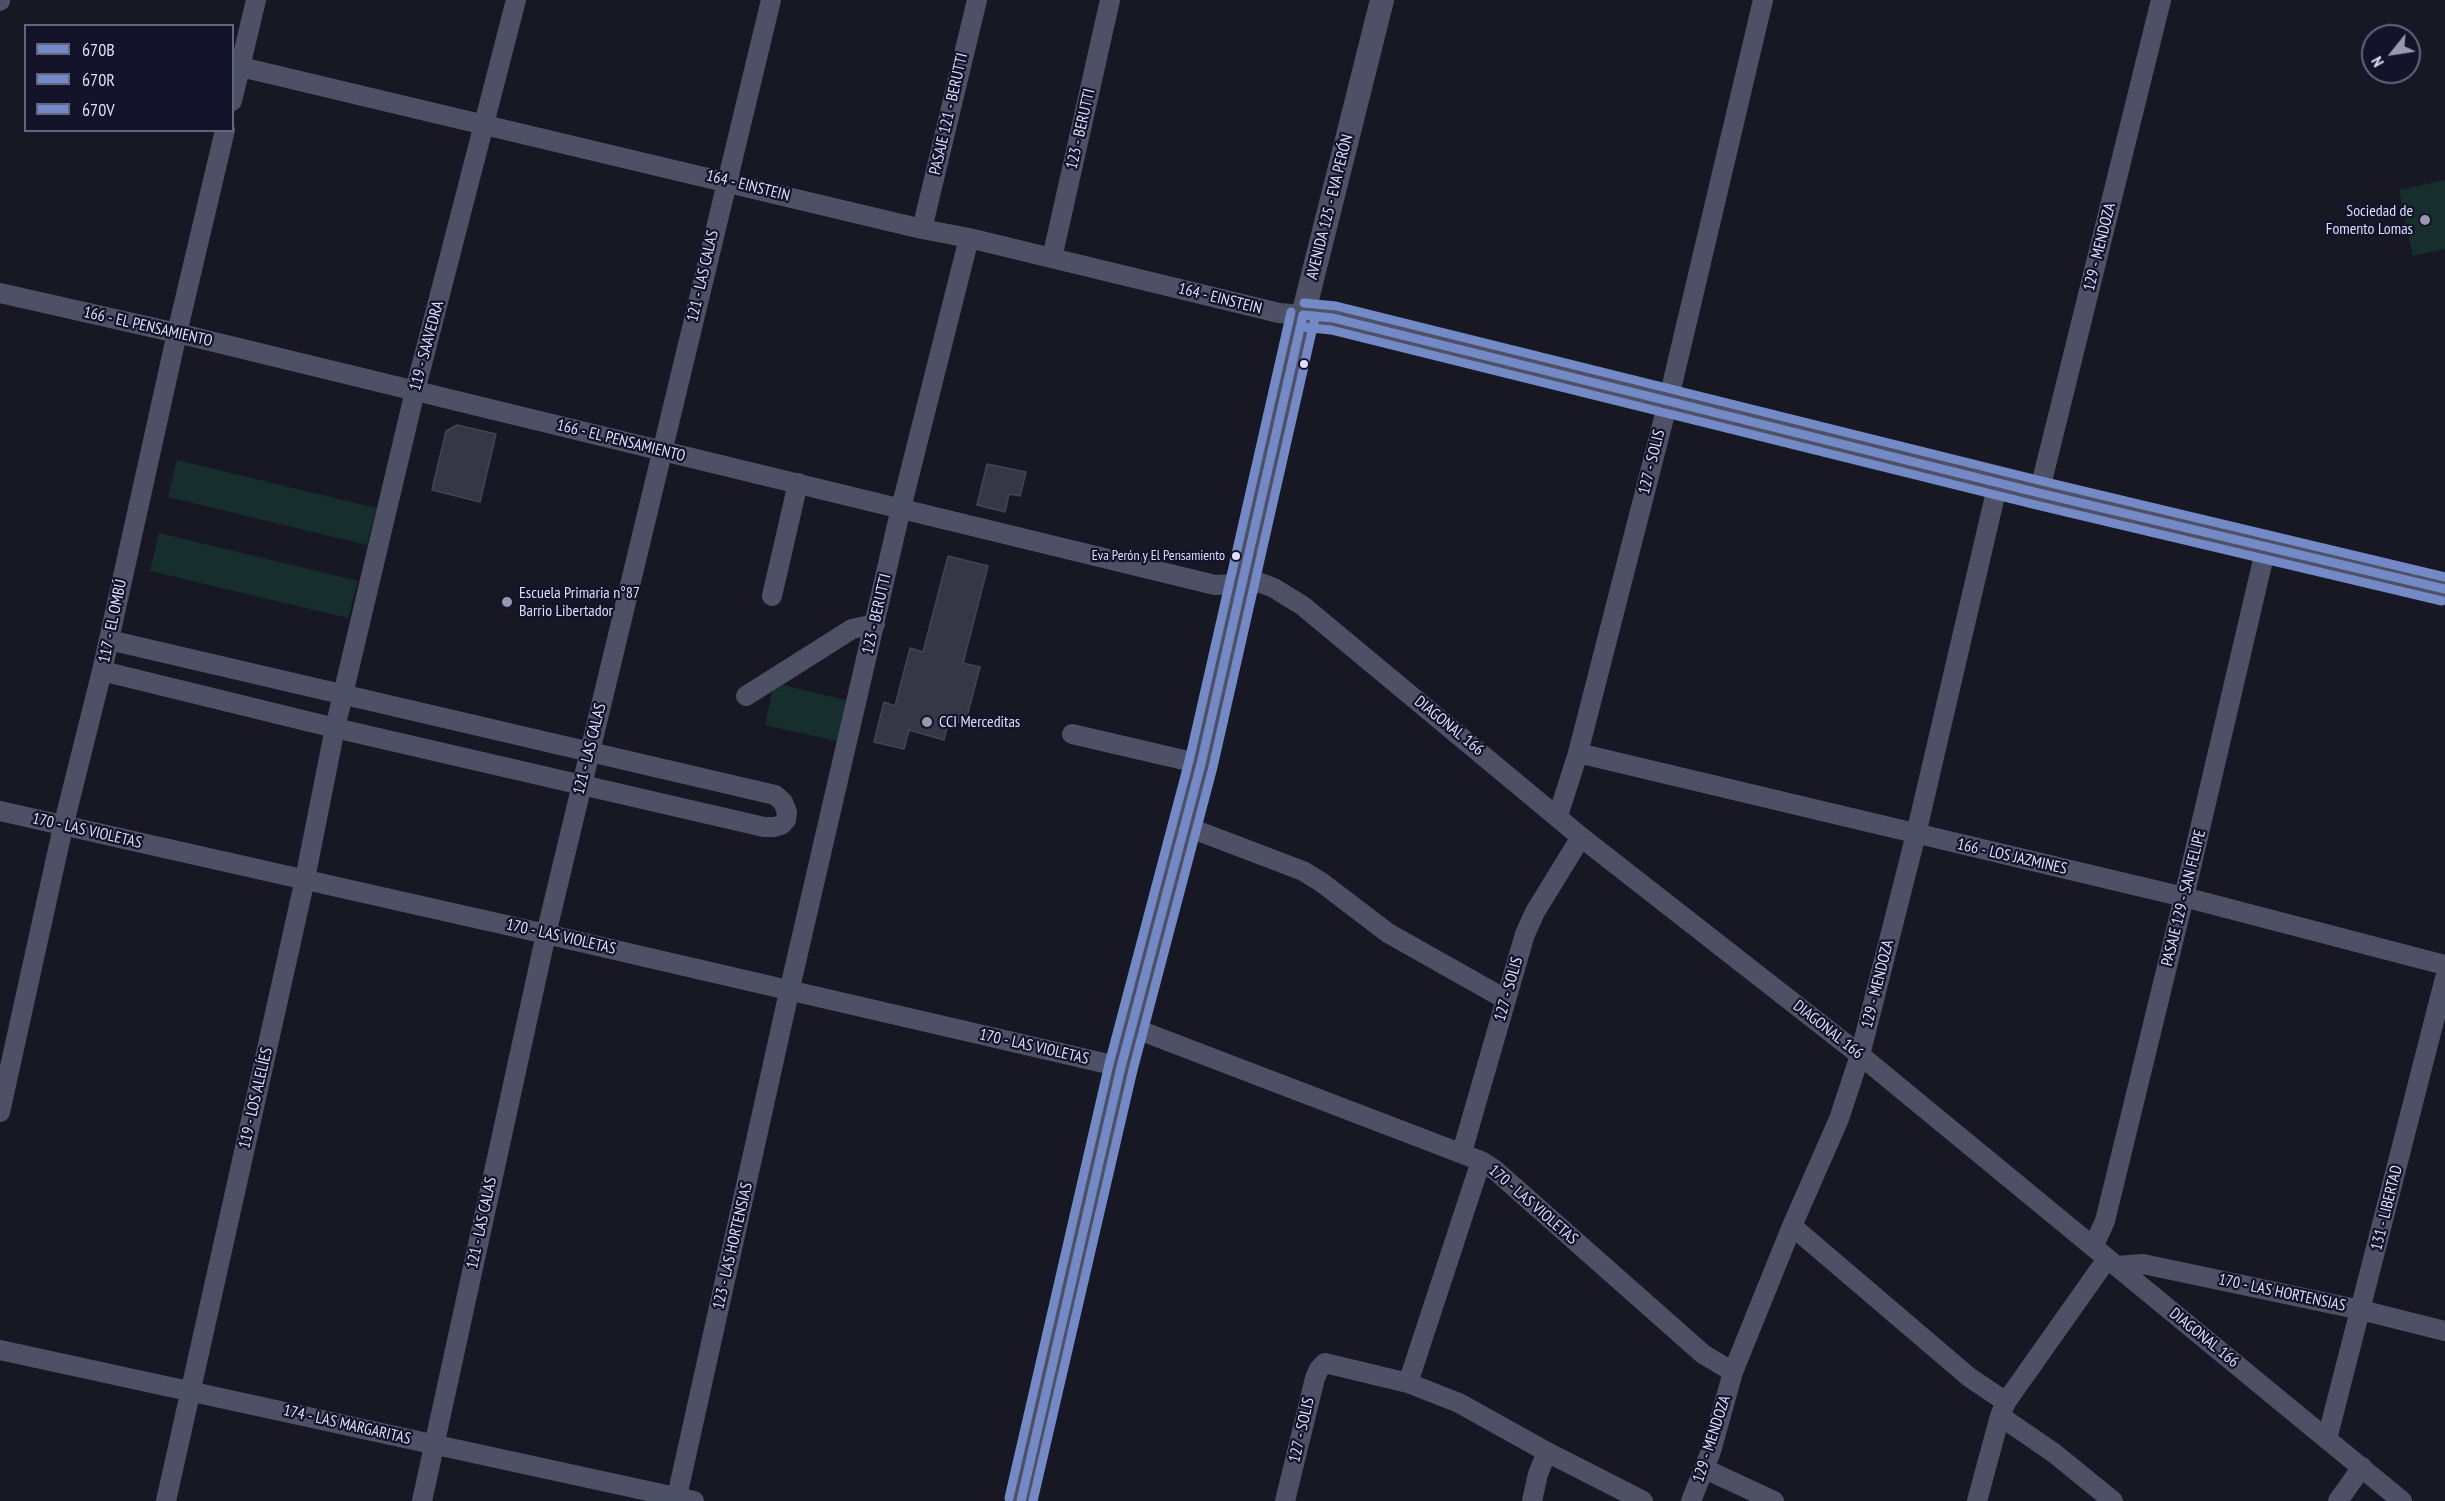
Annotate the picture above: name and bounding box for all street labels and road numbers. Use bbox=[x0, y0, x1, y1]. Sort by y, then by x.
street label: PASAJE 121 - BERUTTI bbox=[926, 51, 972, 177]
street label: 123 - BERUTTI bbox=[1062, 87, 1100, 171]
street label: AVENIDA 125 - EVA PERÓN bbox=[1303, 132, 1357, 282]
street label: 164 - EINSTEIN bbox=[704, 166, 792, 206]
street label: 129 - MENDOZA bbox=[2080, 201, 2120, 293]
street label: 121 - LAS CALAS bbox=[683, 228, 723, 324]
street label: 164 - EINSTEIN bbox=[1176, 279, 1264, 319]
street label: 119 - SAAVEDRA bbox=[406, 299, 448, 393]
street label: 166 - EL PENSAMIENTO bbox=[82, 303, 214, 351]
street label: 166 - EL PENSAMIENTO bbox=[555, 416, 687, 466]
street label: 127 - SOLIS bbox=[1635, 428, 1669, 496]
street label: 123 - BERUTTI bbox=[858, 572, 896, 656]
street label: 117 - EL OMBÚ bbox=[95, 578, 131, 664]
street label: DIAGONAL 166 bbox=[1410, 692, 1488, 760]
street label: 121 - LAS CALAS bbox=[569, 701, 611, 797]
street label: 170 - LAS VIOLETAS bbox=[30, 809, 144, 853]
street label: PASAJE 129 - SAN FELIPE bbox=[2158, 828, 2210, 968]
street label: 166 - LOS JAZMINES bbox=[1955, 835, 2069, 879]
street label: 170 - LAS VIOLETAS bbox=[504, 915, 618, 959]
street label: 129 - MENDOZA bbox=[1858, 938, 1898, 1030]
street label: 127 - SOLIS bbox=[1491, 955, 1527, 1023]
street label: DIAGONAL 166 bbox=[1789, 997, 1867, 1063]
street label: 170 - LAS VIOLETAS bbox=[977, 1025, 1091, 1069]
street label: 119 - LOS ALELÍES bbox=[235, 1046, 277, 1150]
street label: 170 - LAS VIOLETAS bbox=[1485, 1161, 1581, 1249]
street label: 131 - LIBERTAD bbox=[2367, 1163, 2407, 1253]
street label: 121 - LAS CALAS bbox=[463, 1175, 501, 1271]
street label: 123 - LAS HORTENSIAS bbox=[709, 1181, 757, 1311]
street label: 170 - LAS HORTENSIAS bbox=[2217, 1270, 2347, 1316]
street label: DIAGONAL 166 bbox=[2165, 1304, 2243, 1372]
street label: 129 - MENDOZA bbox=[1689, 1393, 1735, 1485]
street label: 127 - SOLIS bbox=[1285, 1396, 1319, 1464]
street label: 174 - LAS MARGARITAS bbox=[281, 1401, 413, 1449]

